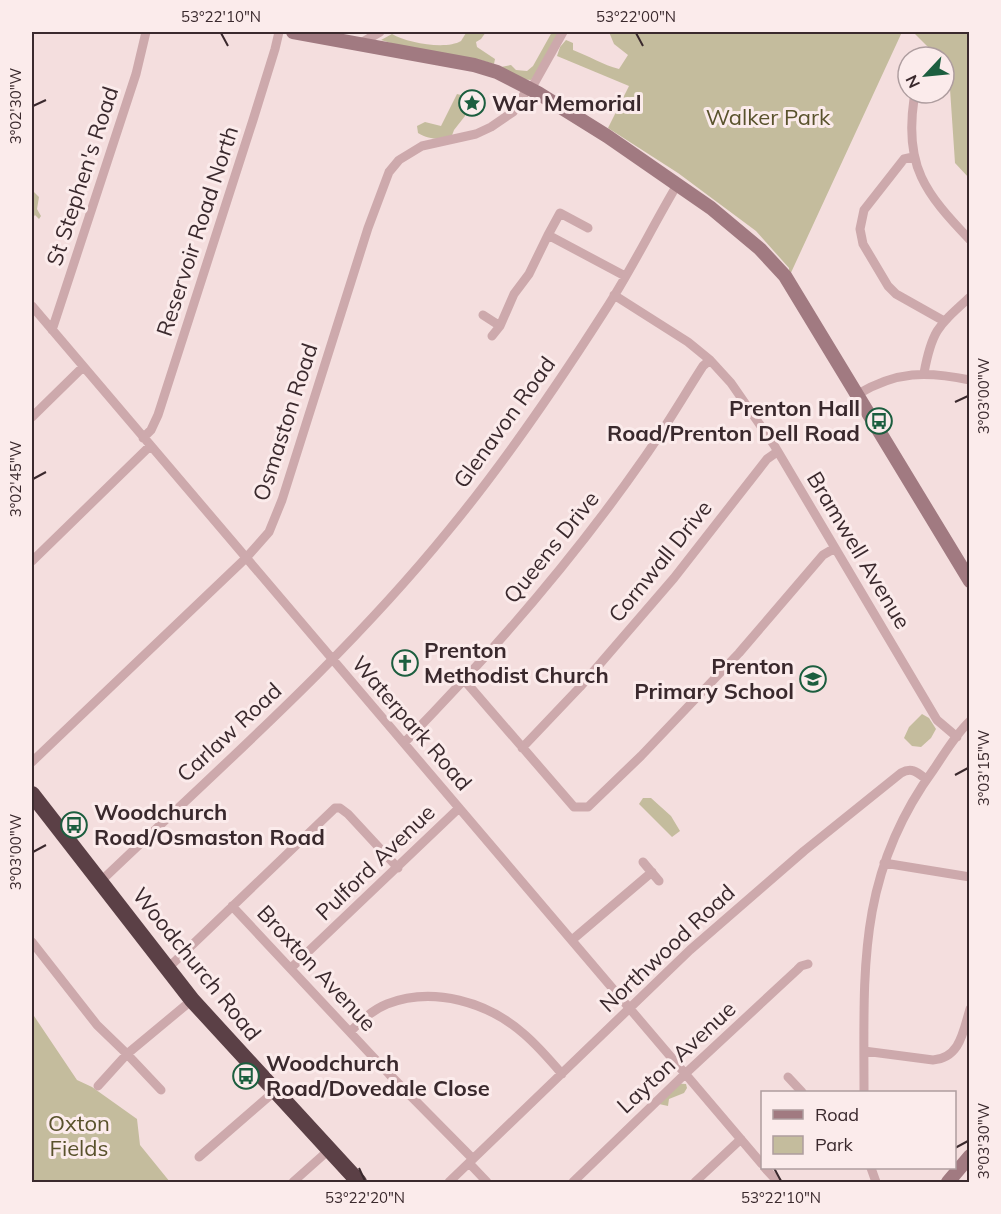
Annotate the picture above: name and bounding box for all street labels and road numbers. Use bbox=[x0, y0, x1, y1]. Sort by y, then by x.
street label: St Stephen's Road bbox=[40, 83, 124, 269]
street label: Reservoir Road North bbox=[150, 122, 244, 340]
street label: Osmaston Road bbox=[246, 340, 324, 504]
street label: Glenavon Road bbox=[447, 351, 561, 493]
street label: Bramwell Avenue bbox=[801, 466, 917, 634]
street label: Queens Drive bbox=[497, 485, 605, 609]
street label: Cornwall Drive bbox=[602, 494, 718, 628]
street label: Waterpark Road bbox=[346, 650, 478, 796]
street label: Carlaw Road bbox=[171, 676, 287, 788]
street label: Pulford Avenue bbox=[309, 798, 441, 926]
street label: Northwood Road bbox=[593, 878, 741, 1018]
street label: Woodchurch Road bbox=[127, 882, 267, 1046]
street label: Broxton Avenue bbox=[251, 899, 383, 1037]
street label: Layton Avenue bbox=[611, 995, 741, 1119]

